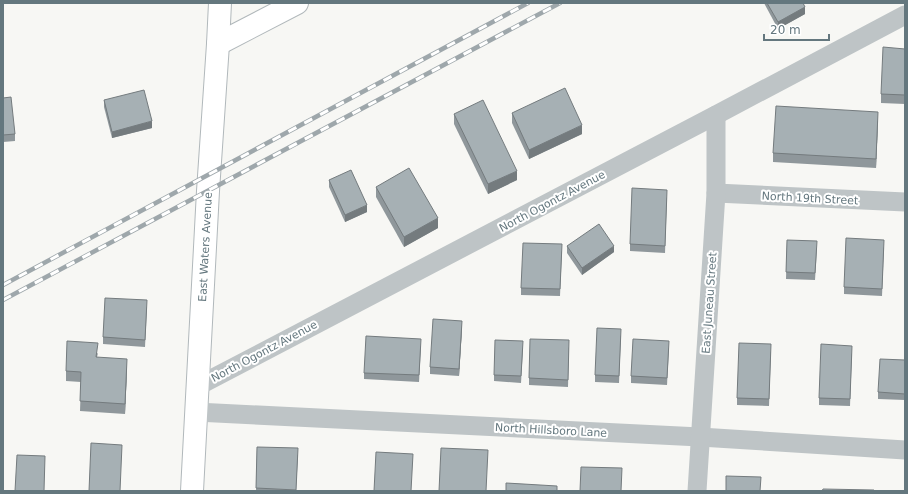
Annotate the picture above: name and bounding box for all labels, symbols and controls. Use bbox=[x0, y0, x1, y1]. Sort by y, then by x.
scale bar bbox=[764, 16, 829, 42]
text: 20 m bbox=[770, 23, 801, 37]
street label: North Ogontz Avenue bbox=[497, 168, 608, 235]
street label: North 19th Street bbox=[761, 189, 859, 208]
street label: East Waters Avenue bbox=[196, 192, 215, 302]
street label: East Juneau Street bbox=[699, 251, 720, 354]
street label: North Ogontz Avenue bbox=[209, 318, 320, 385]
street label: North Hillsboro Lane bbox=[495, 421, 608, 440]

